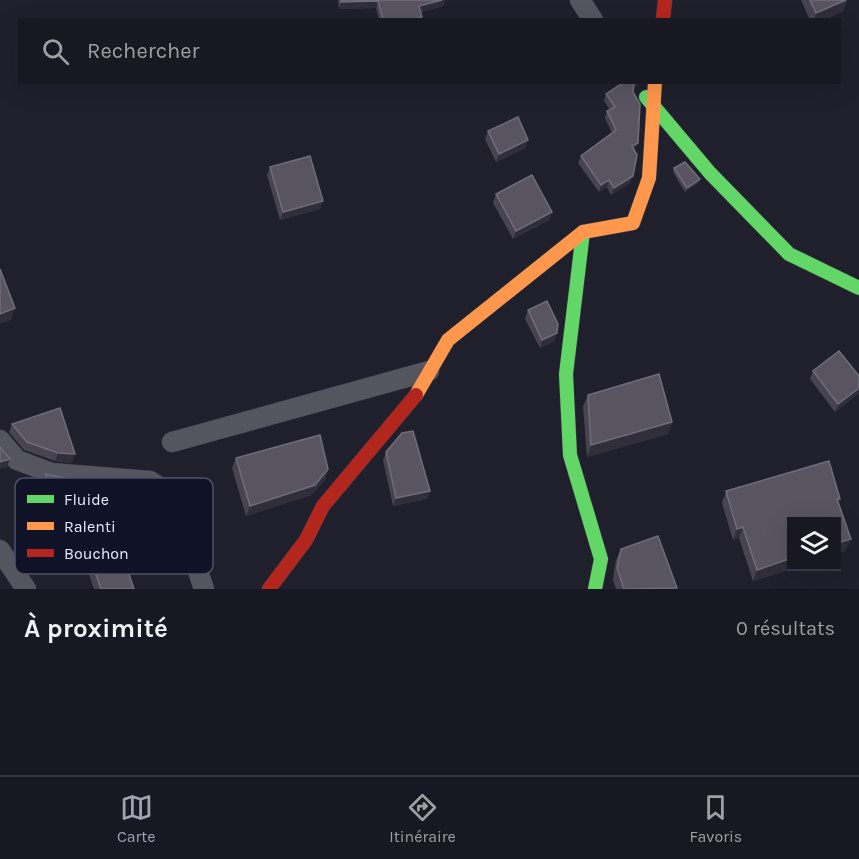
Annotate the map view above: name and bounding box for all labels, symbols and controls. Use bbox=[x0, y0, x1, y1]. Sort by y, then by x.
search box bbox=[18, 18, 841, 84]
icon: search bbox=[39, 35, 72, 68]
text: Rechercher bbox=[87, 38, 200, 64]
legend bbox=[15, 478, 213, 574]
text: Fluide bbox=[64, 490, 109, 509]
text: Ralenti bbox=[64, 517, 116, 536]
map controls bbox=[787, 517, 841, 571]
button: layers bbox=[787, 517, 841, 571]
text: Bouchon bbox=[64, 544, 129, 563]
text: À proximité bbox=[24, 613, 168, 644]
text: 0 résultats bbox=[736, 617, 835, 640]
tab: Carte bbox=[117, 791, 156, 846]
tab: Itinéraire bbox=[389, 791, 456, 846]
tab: Favoris bbox=[690, 791, 742, 846]

